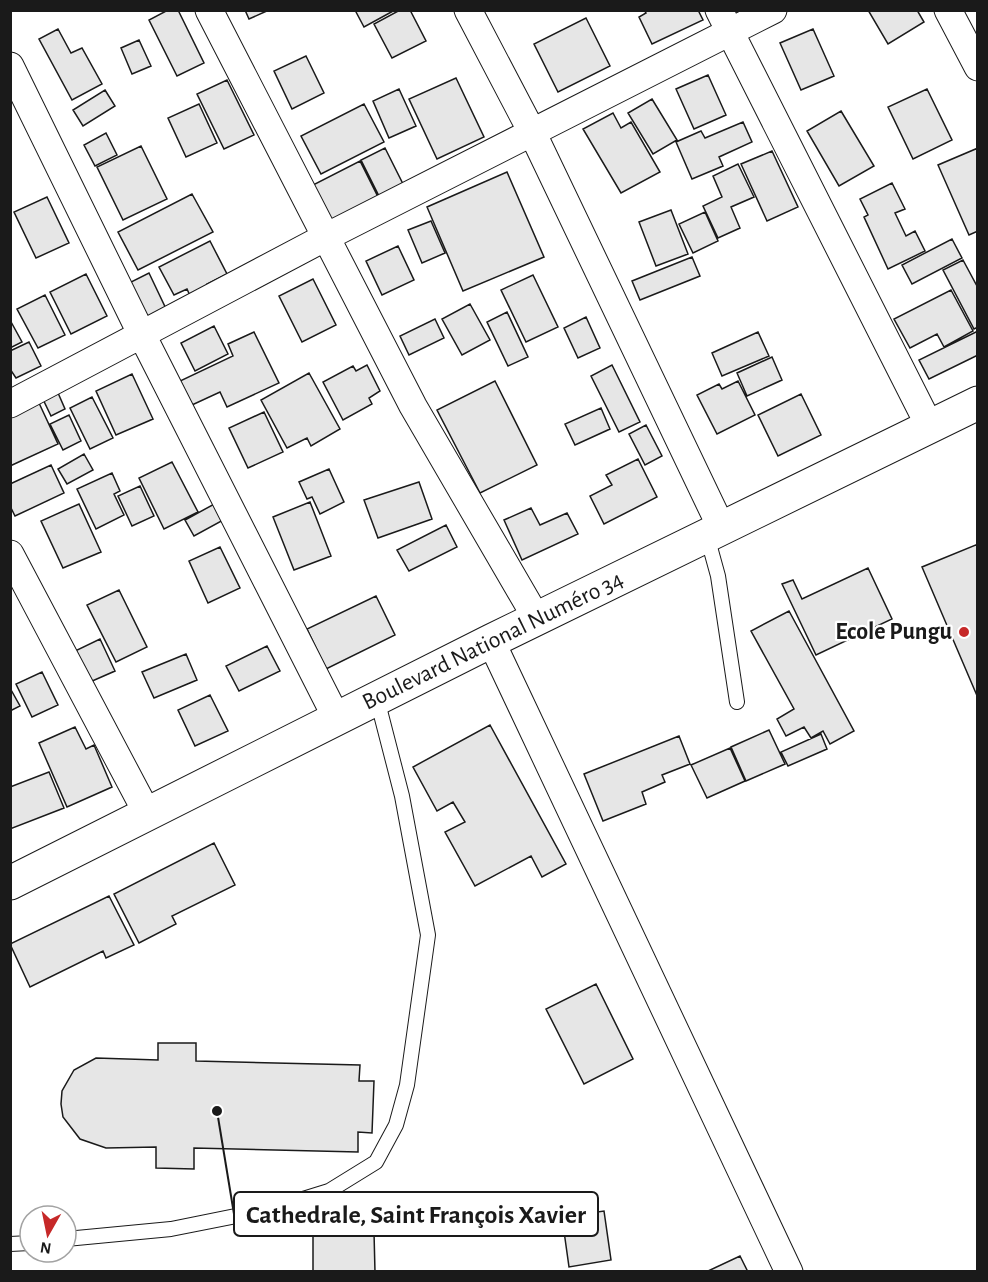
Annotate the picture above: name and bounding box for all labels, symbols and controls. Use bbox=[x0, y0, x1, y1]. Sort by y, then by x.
street label: Boulevard National Numéro 34 bbox=[359, 567, 627, 715]
place label: Ecole Pungu bbox=[835, 620, 952, 644]
marker: Ecole Pungu bbox=[957, 625, 971, 639]
callout: Cathedrale, Saint François Xavier bbox=[234, 1192, 598, 1236]
text: Cathedrale, Saint François Xavier bbox=[246, 1202, 586, 1228]
north arrow bbox=[18, 1204, 78, 1264]
text: N bbox=[39, 1239, 53, 1257]

